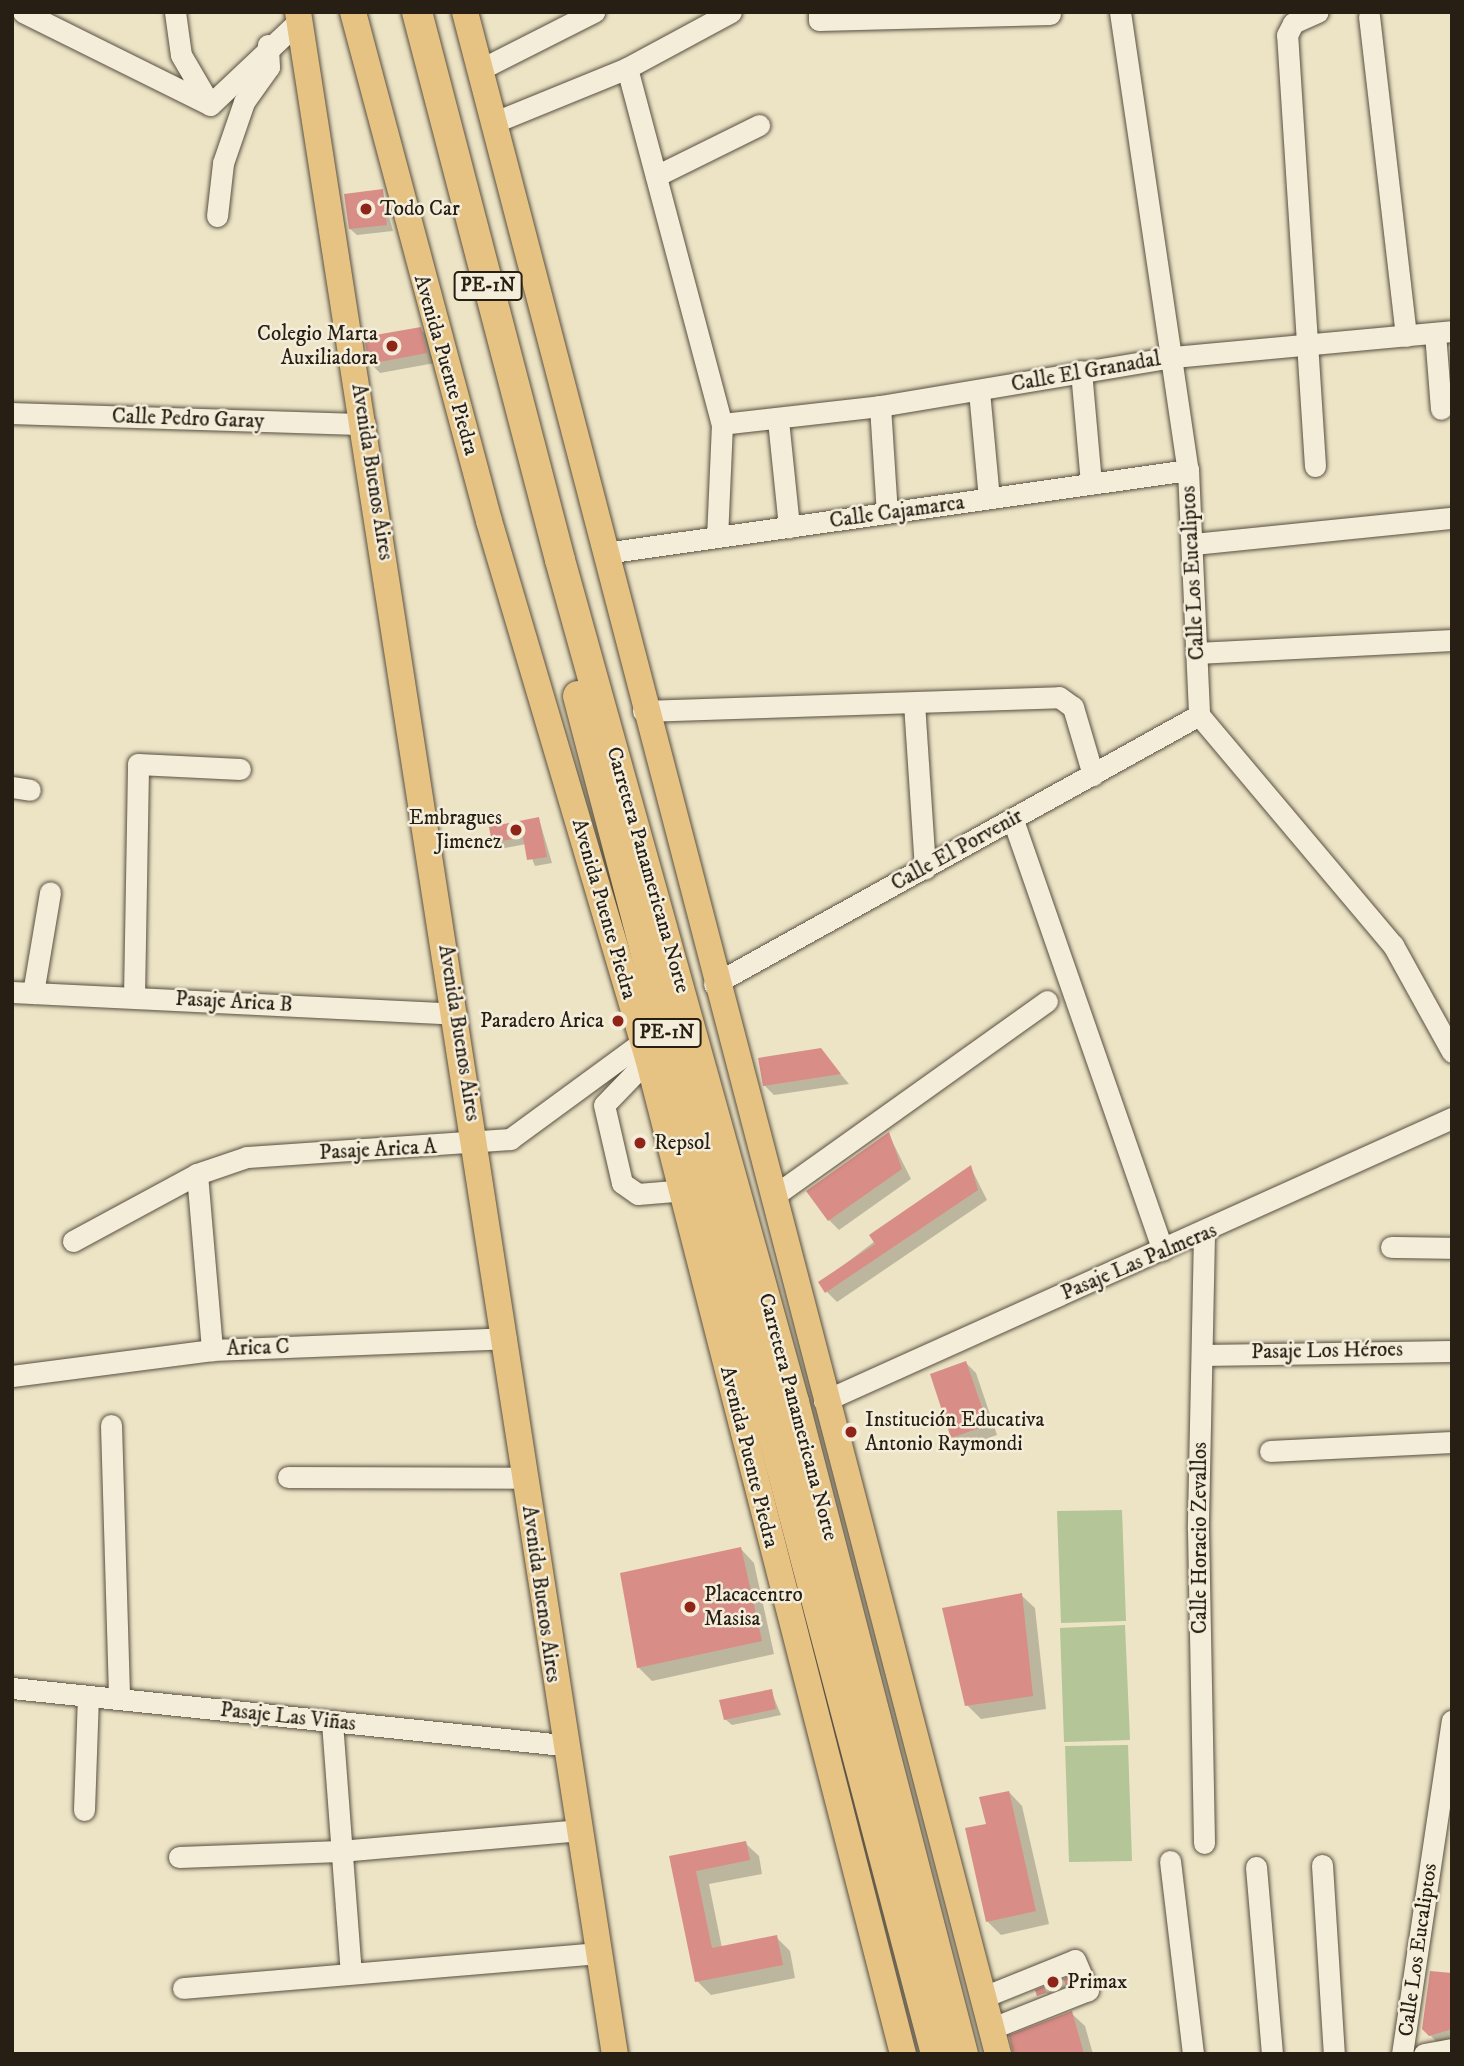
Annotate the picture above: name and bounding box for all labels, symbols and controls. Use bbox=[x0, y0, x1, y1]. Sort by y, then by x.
place label: Todo Car bbox=[380, 196, 460, 222]
marker: Todo Car bbox=[358, 201, 374, 217]
road number: PE-1N bbox=[453, 270, 523, 302]
street label: Avenida Puente Piedra bbox=[408, 272, 484, 458]
place label: Colegio Marta Auxiliadora bbox=[257, 321, 378, 371]
marker: Colegio Marta Auxiliadora bbox=[384, 338, 400, 354]
street label: Calle El Granadal bbox=[1009, 346, 1163, 398]
street label: Avenida Buenos Aires bbox=[346, 382, 398, 562]
street label: Calle Pedro Garay bbox=[111, 404, 265, 434]
street label: Calle Los Eucaliptos bbox=[1176, 485, 1210, 661]
street label: Calle Cajamarca bbox=[828, 490, 966, 534]
street label: Carretera Panamericana Norte bbox=[601, 744, 695, 996]
street label: Calle El Porvenir bbox=[887, 803, 1027, 897]
place label: Embragues Jimenez bbox=[409, 805, 502, 855]
street label: Avenida Puente Piedra bbox=[566, 816, 642, 1002]
marker: Embragues Jimenez bbox=[508, 822, 524, 838]
street label: Avenida Buenos Aires bbox=[433, 943, 485, 1123]
street label: Pasaje Arica B bbox=[175, 986, 293, 1018]
place label: Paradero Arica bbox=[480, 1008, 604, 1034]
marker: Paradero Arica bbox=[610, 1013, 626, 1029]
road number: PE-1N bbox=[632, 1018, 702, 1049]
place label: Repsol bbox=[654, 1130, 711, 1156]
street label: Pasaje Arica A bbox=[319, 1134, 437, 1166]
marker: Repsol bbox=[632, 1135, 648, 1151]
street label: Pasaje Las Palmeras bbox=[1057, 1218, 1221, 1306]
street label: Carretera Panamericana Norte bbox=[753, 1291, 843, 1543]
street label: Arica C bbox=[226, 1334, 290, 1362]
street label: Pasaje Los Héroes bbox=[1251, 1337, 1403, 1365]
street label: Avenida Puente Piedra bbox=[714, 1363, 784, 1551]
place label: Institución Educativa Antonio Raymondi bbox=[865, 1407, 1044, 1457]
marker: Institución Educativa Antonio Raymondi bbox=[843, 1424, 859, 1440]
street label: Calle Horacio Zevallos bbox=[1187, 1442, 1213, 1634]
street label: Avenida Buenos Aires bbox=[516, 1504, 566, 1684]
place label: Placacentro Masisa bbox=[704, 1582, 803, 1632]
marker: Placacentro Masisa bbox=[682, 1599, 698, 1615]
street label: Pasaje Las Viñas bbox=[219, 1697, 357, 1737]
street label: Calle Los Eucaliptos bbox=[1393, 1862, 1443, 2038]
place label: Primax bbox=[1067, 1969, 1127, 1995]
marker: Primax bbox=[1045, 1974, 1061, 1990]

